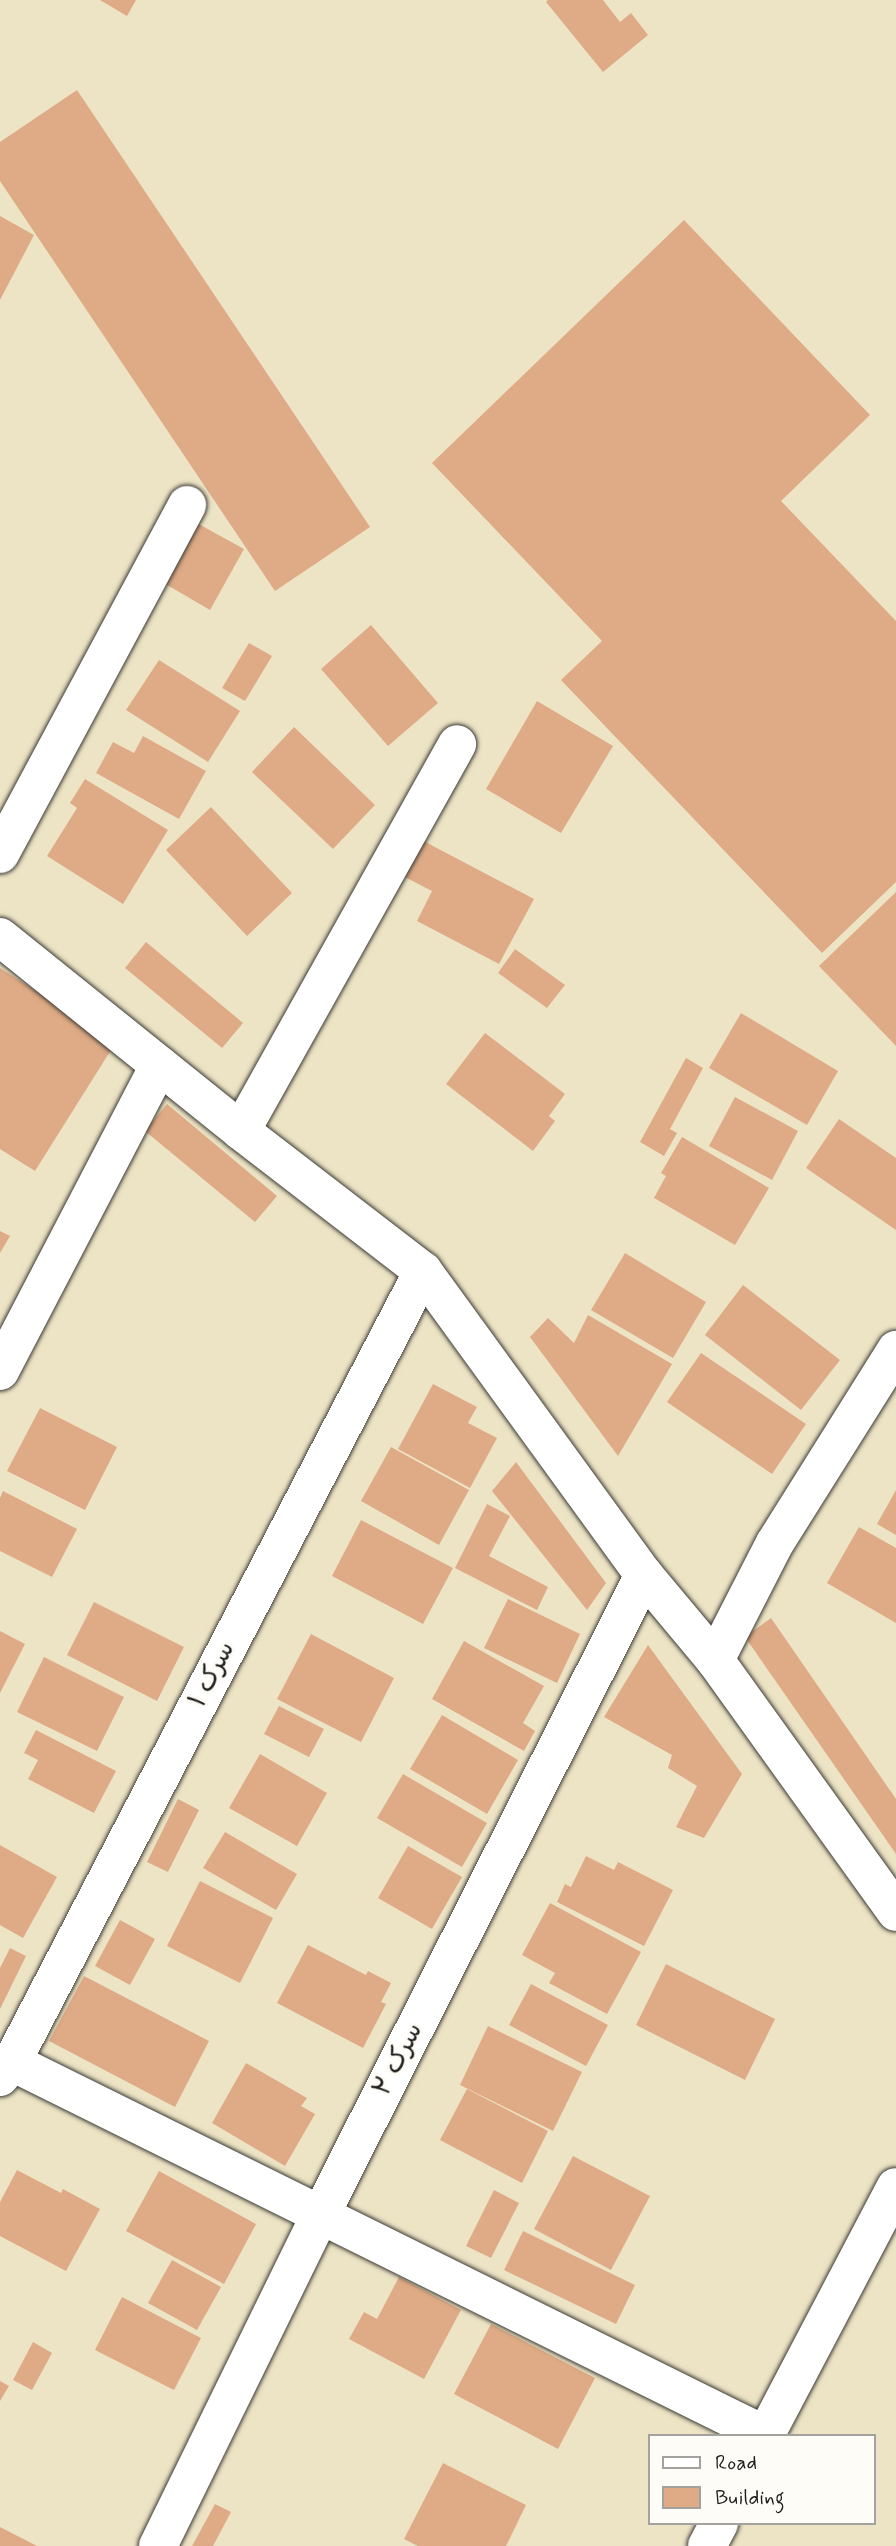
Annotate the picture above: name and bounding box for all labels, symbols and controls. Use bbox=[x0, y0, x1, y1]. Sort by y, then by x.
street label: سرک ۱ bbox=[183, 1637, 243, 1713]
street label: سرک ۲ bbox=[367, 2018, 431, 2102]
legend bbox=[648, 2434, 875, 2525]
text: Road bbox=[715, 2449, 757, 2477]
text: Building bbox=[715, 2484, 785, 2512]

